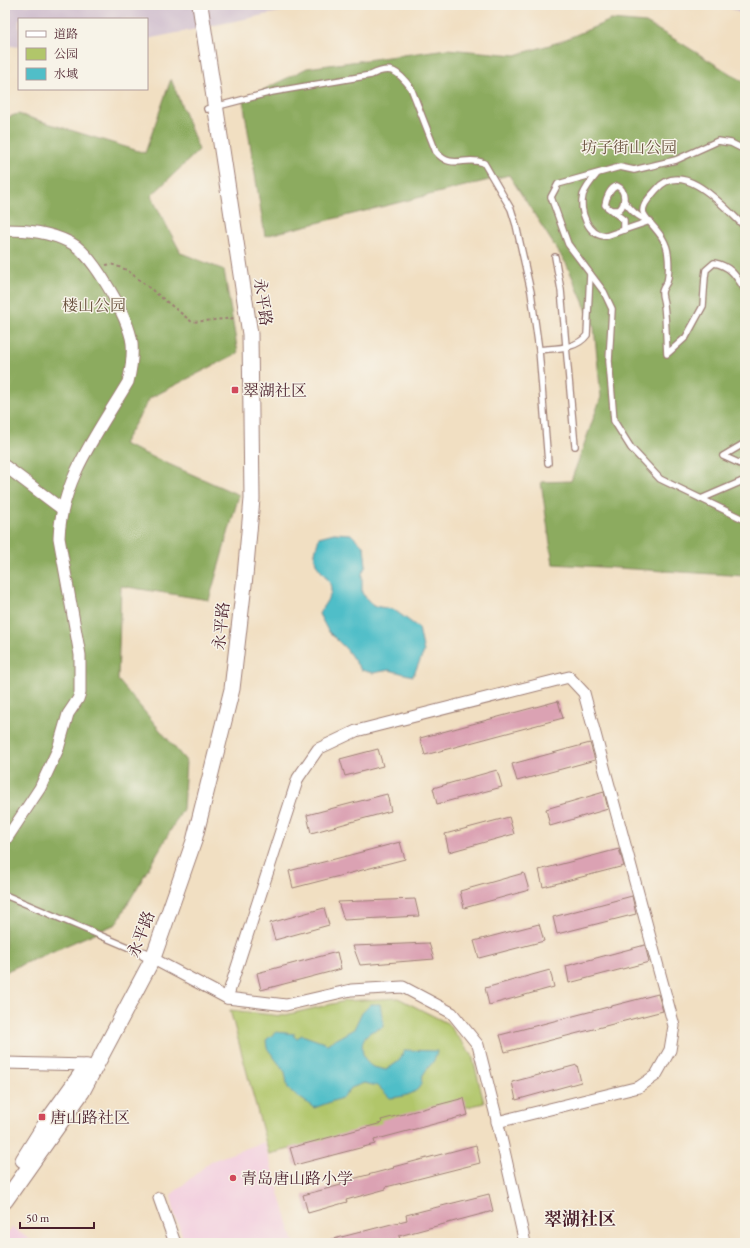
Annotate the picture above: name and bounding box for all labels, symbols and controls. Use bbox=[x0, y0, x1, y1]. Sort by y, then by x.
legend bbox=[18, 18, 148, 90]
text: 道路 bbox=[54, 26, 78, 42]
text: 公园 bbox=[54, 46, 78, 62]
text: 水域 bbox=[54, 66, 78, 82]
park label: 坊子街山公园 bbox=[581, 137, 677, 158]
street label: 永平路 bbox=[249, 277, 277, 327]
park label: 楼山公园 bbox=[62, 295, 126, 316]
place label: 翠湖社区 bbox=[243, 380, 307, 401]
marker: 翠湖社区 bbox=[230, 385, 240, 395]
street label: 永平路 bbox=[208, 601, 234, 651]
street label: 永平路 bbox=[123, 908, 159, 960]
place label: 唐山路社区 bbox=[50, 1107, 130, 1128]
marker: 唐山路社区 bbox=[37, 1112, 47, 1122]
place label: 青岛唐山路小学 bbox=[241, 1168, 353, 1189]
marker: 青岛唐山路小学 bbox=[228, 1173, 238, 1183]
scale bar bbox=[20, 1204, 94, 1230]
district label: 翠湖社区 bbox=[544, 1207, 616, 1230]
text: 50 m bbox=[26, 1210, 50, 1226]

